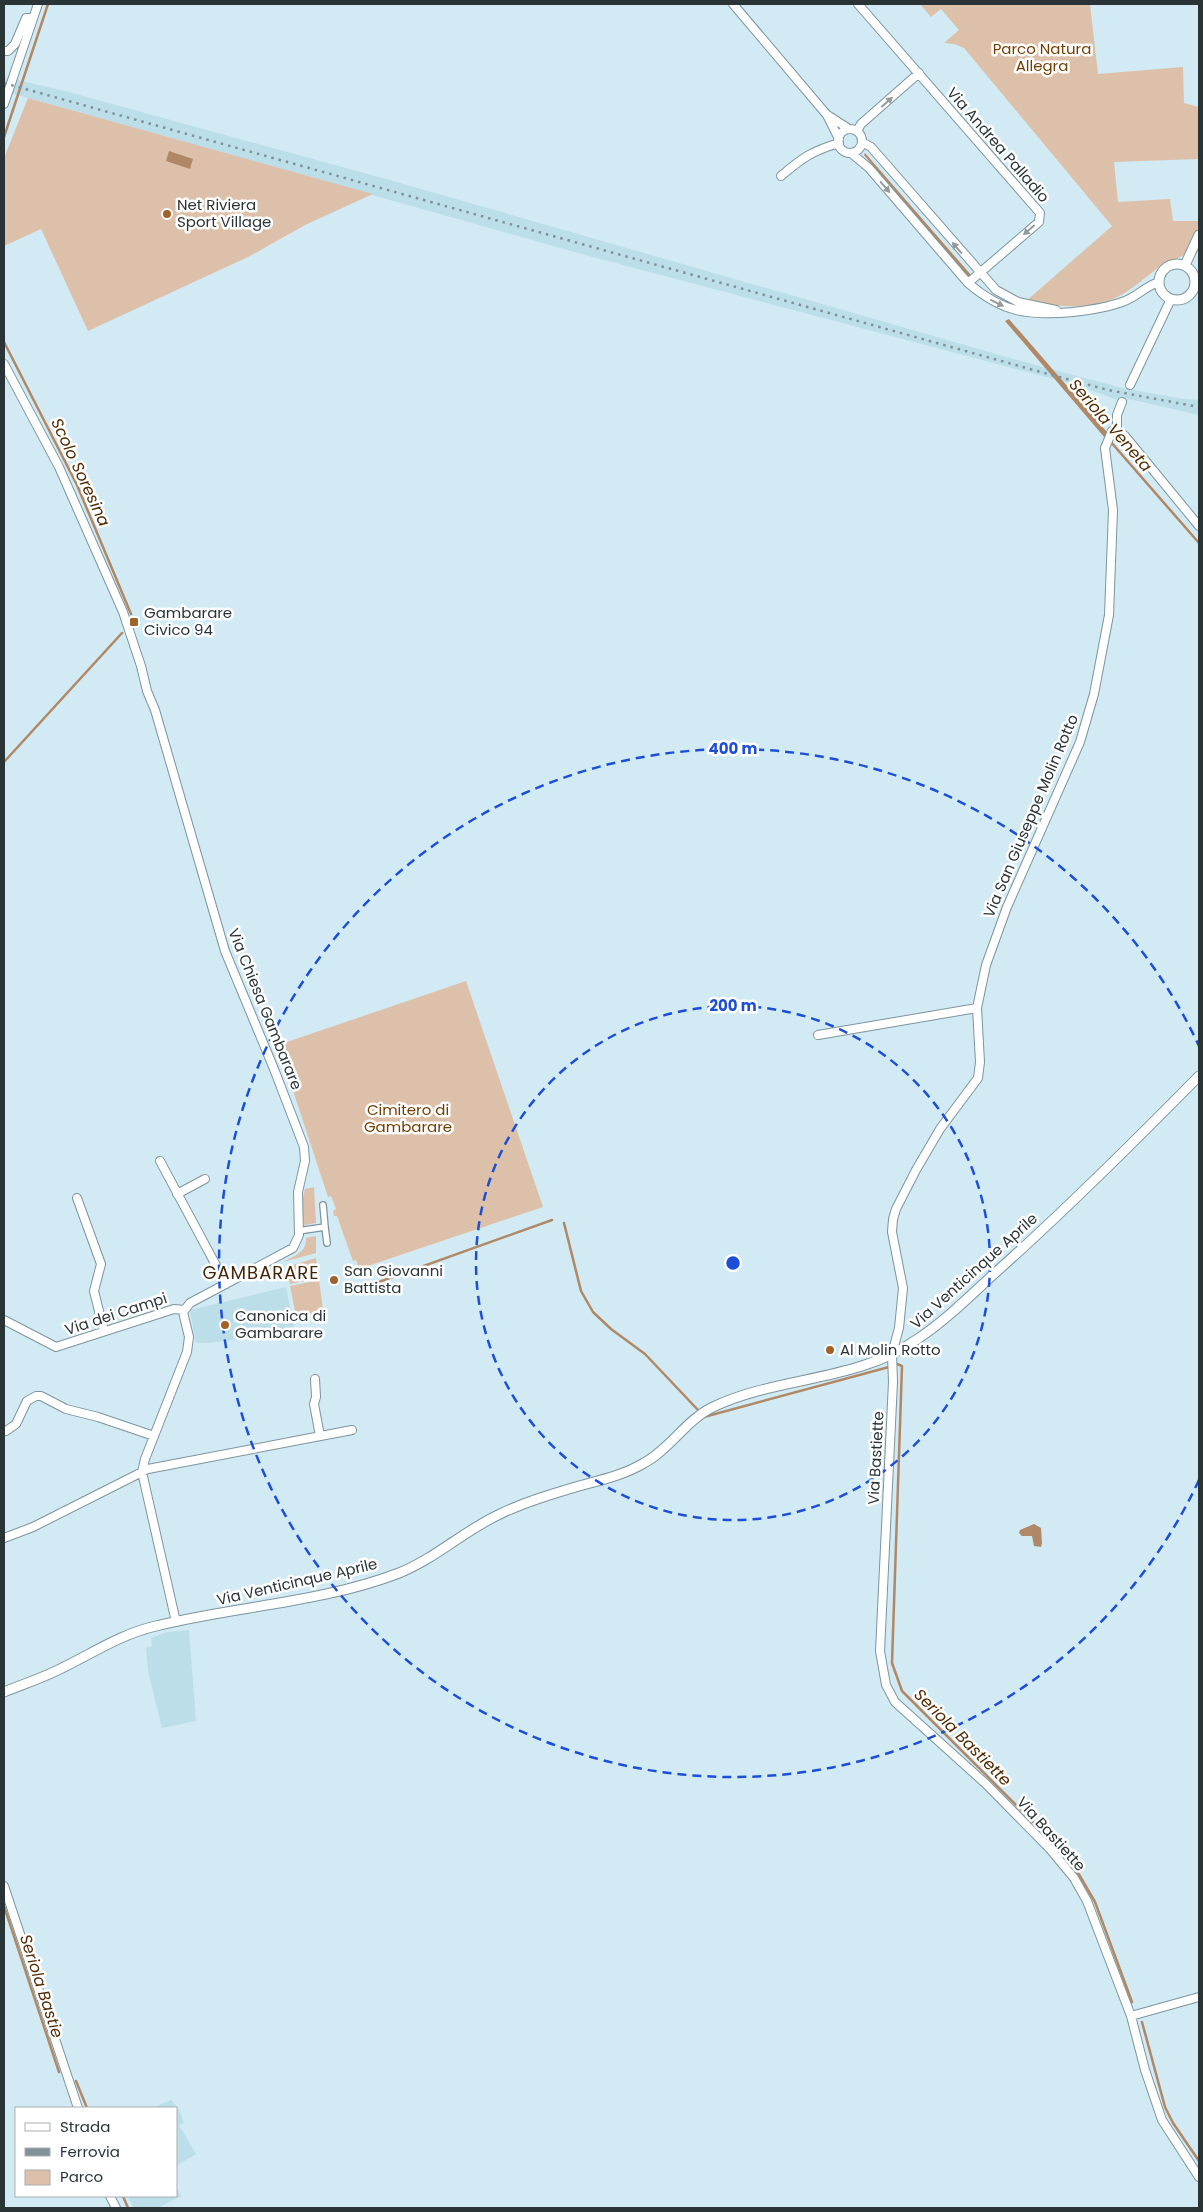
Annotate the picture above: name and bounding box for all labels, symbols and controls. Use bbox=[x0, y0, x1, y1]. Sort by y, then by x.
park label: Parco Natura Allegra bbox=[993, 38, 1091, 76]
street label: Via Andrea Palladio bbox=[942, 82, 1054, 207]
one-way arrow bbox=[880, 96, 892, 108]
one-way arrow bbox=[879, 180, 891, 192]
place label: Net Riviera Sport Village bbox=[177, 194, 271, 232]
marker: Net Riviera Sport Village bbox=[161, 208, 173, 220]
one-way arrow bbox=[1023, 224, 1036, 235]
one-way arrow bbox=[952, 242, 963, 255]
one-way arrow bbox=[990, 299, 1004, 307]
water label: Seriola Veneta bbox=[1064, 374, 1158, 477]
water label: Scolo Soresina bbox=[45, 414, 116, 530]
place label: Gambarare Civico 94 bbox=[144, 602, 232, 640]
marker: Gambarare Civico 94 bbox=[128, 616, 140, 628]
street label: Via San Giuseppe Molin Rotto bbox=[978, 711, 1083, 921]
text: 400 m bbox=[709, 738, 758, 759]
street label: Via Chiesa Gambarare bbox=[223, 925, 307, 1093]
text: 200 m bbox=[709, 995, 757, 1016]
park label: Cimitero di Gambarare bbox=[364, 1099, 452, 1137]
street label: Via Venticinque Aprile bbox=[906, 1208, 1042, 1333]
centre of rings bbox=[724, 1254, 742, 1272]
district label: GAMBARARE bbox=[202, 1260, 320, 1285]
place label: San Giovanni Battista bbox=[344, 1260, 443, 1298]
marker: San Giovanni Battista bbox=[328, 1274, 340, 1286]
street label: Via dei Campi bbox=[62, 1287, 170, 1340]
place label: Canonica di Gambarare bbox=[235, 1305, 326, 1343]
marker: Canonica di Gambarare bbox=[219, 1319, 231, 1331]
place label: Al Molin Rotto bbox=[840, 1339, 941, 1360]
marker: Al Molin Rotto bbox=[824, 1344, 836, 1356]
street label: Via Bastiette bbox=[863, 1411, 888, 1505]
street label: Via Venticinque Aprile bbox=[215, 1553, 379, 1610]
water label: Seriola Bastiette bbox=[909, 1684, 1016, 1791]
street label: Via Bastiette bbox=[1012, 1792, 1091, 1876]
water label: Seriola Bastie bbox=[14, 1931, 69, 2041]
legend bbox=[15, 2107, 178, 2197]
text: Strada bbox=[60, 2116, 110, 2137]
text: Ferrovia bbox=[60, 2141, 120, 2162]
text: Parco bbox=[60, 2166, 103, 2187]

